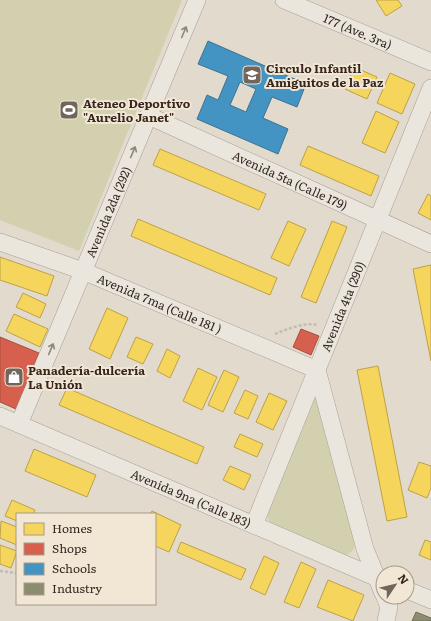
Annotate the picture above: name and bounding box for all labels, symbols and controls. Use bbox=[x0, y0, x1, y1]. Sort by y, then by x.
street label: 177 (Ave. 3ra) bbox=[321, 9, 395, 54]
one-way arrow bbox=[180, 26, 188, 38]
place label: Circulo Infantil Amiguitos de la Paz bbox=[266, 59, 384, 91]
school or university icon: Circulo Infantil Amiguitos de la Paz bbox=[241, 64, 263, 86]
place label: Ateneo Deportivo "Aurelio Janet" bbox=[83, 94, 191, 126]
sports icon: Ateneo Deportivo "Aurelio Janet" bbox=[58, 99, 80, 121]
one-way arrow bbox=[130, 146, 138, 158]
street label: Avenida 5ta (Calle 179) bbox=[230, 146, 351, 214]
street label: Avenida 2da (292) bbox=[81, 164, 135, 260]
street label: Avenida 4ta (290) bbox=[316, 258, 369, 354]
street label: Avenida 7ma (Calle 181 ) bbox=[94, 269, 225, 338]
one-way arrow bbox=[47, 344, 55, 356]
place label: Panadería-dulcería La Unión bbox=[28, 361, 145, 393]
shop icon: Panadería-dulcería La Unión bbox=[3, 366, 25, 388]
street label: Avenida 9na (Calle 183) bbox=[128, 464, 254, 532]
legend bbox=[16, 513, 156, 605]
text: Homes bbox=[52, 519, 92, 537]
text: Shops bbox=[52, 539, 87, 557]
text: Schools bbox=[52, 559, 97, 577]
north arrow bbox=[375, 565, 415, 605]
text: N bbox=[395, 570, 413, 587]
text: Industry bbox=[52, 579, 102, 597]

